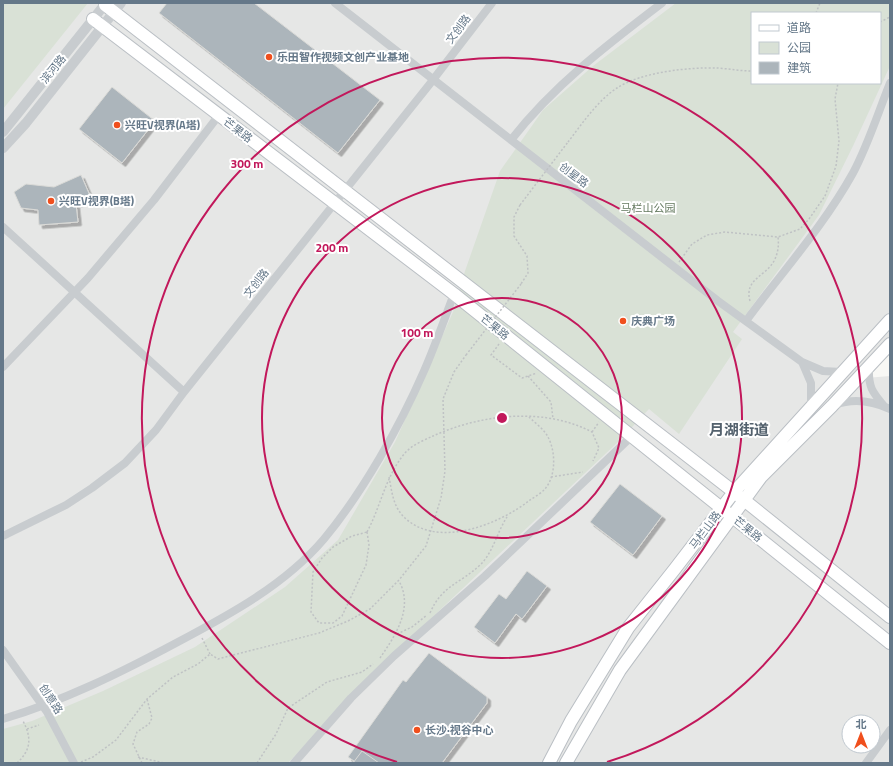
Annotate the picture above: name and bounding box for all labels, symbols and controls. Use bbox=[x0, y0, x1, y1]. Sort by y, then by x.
street label: 文创路 bbox=[442, 11, 474, 47]
legend bbox=[751, 12, 881, 84]
text: 道路 bbox=[787, 18, 811, 37]
text: 公园 bbox=[787, 38, 811, 57]
place label: 乐田智作视频文创产业基地 bbox=[277, 49, 409, 65]
street label: 滨河路 bbox=[36, 51, 70, 87]
marker: 乐田智作视频文创产业基地 bbox=[264, 52, 274, 62]
text: 建筑 bbox=[787, 58, 811, 77]
street label: 芒果路 bbox=[220, 114, 256, 146]
place label: 兴旺V视界(A塔) bbox=[125, 117, 200, 133]
marker: 兴旺V视界(A塔) bbox=[112, 120, 122, 130]
text: 300 m bbox=[231, 154, 263, 173]
street label: 创星路 bbox=[556, 159, 592, 191]
place label: 兴旺V视界(B塔) bbox=[59, 193, 134, 209]
marker: 兴旺V视界(B塔) bbox=[46, 196, 56, 206]
park label: 马栏山公园 bbox=[621, 200, 676, 216]
text: 200 m bbox=[316, 238, 348, 257]
street label: 文创路 bbox=[240, 265, 272, 301]
street label: 芒果路 bbox=[477, 310, 513, 344]
place label: 庆典广场 bbox=[631, 313, 675, 329]
marker: 庆典广场 bbox=[618, 316, 628, 326]
text: 100 m bbox=[401, 323, 433, 342]
centre of rings bbox=[495, 411, 509, 425]
district label: 月湖街道 bbox=[709, 418, 769, 441]
street label: 马栏山路 bbox=[685, 508, 725, 552]
street label: 芒果路 bbox=[730, 512, 766, 546]
street label: 创意路 bbox=[35, 681, 67, 717]
north arrow bbox=[841, 714, 881, 754]
text: 北 bbox=[856, 716, 867, 732]
place label: 长沙·视谷中心 bbox=[425, 722, 494, 738]
marker: 长沙·视谷中心 bbox=[412, 725, 422, 735]

